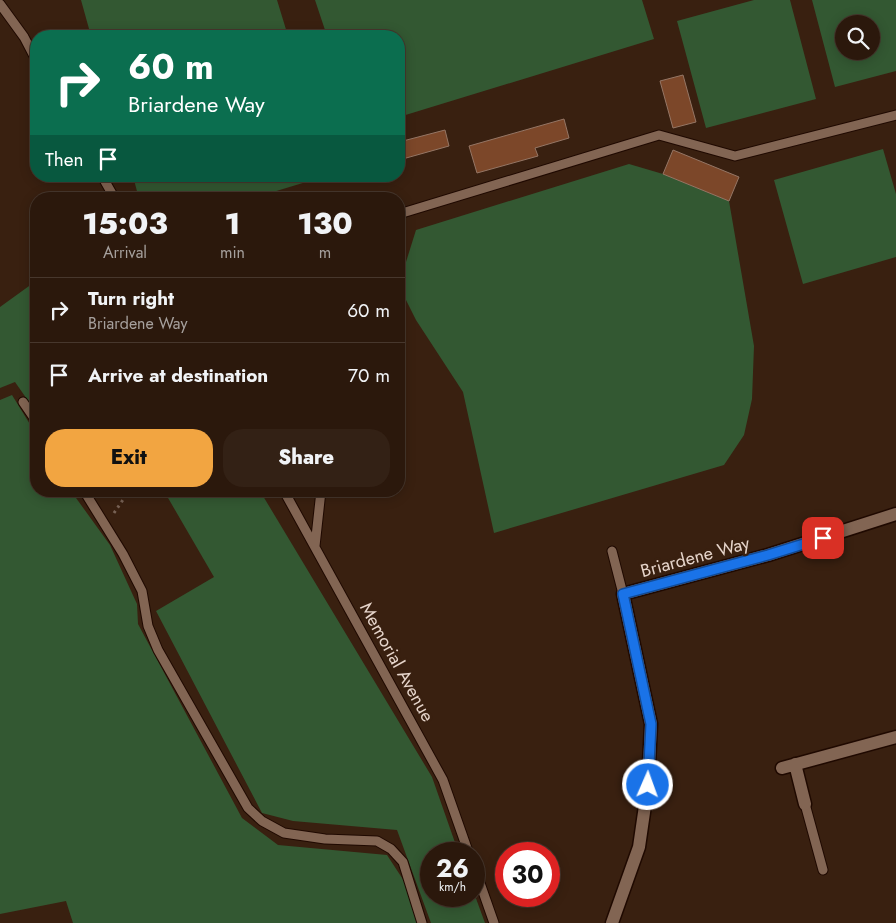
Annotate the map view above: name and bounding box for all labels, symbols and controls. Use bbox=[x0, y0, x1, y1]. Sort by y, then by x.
map controls bbox=[835, 15, 880, 60]
button: search bbox=[835, 15, 880, 60]
text: 60 m bbox=[128, 42, 214, 92]
icon: right bbox=[45, 50, 110, 115]
text: Briardene Way bbox=[128, 88, 265, 120]
icon: arrive bbox=[94, 145, 122, 173]
text: Then bbox=[45, 146, 84, 173]
text: 15:03 bbox=[82, 202, 168, 245]
text: 1 bbox=[225, 202, 240, 245]
text: 130 bbox=[297, 202, 353, 245]
text: Arrival bbox=[103, 241, 147, 264]
text: min bbox=[220, 241, 245, 264]
text: m bbox=[319, 241, 331, 264]
text: Turn right bbox=[88, 285, 174, 312]
icon: right bbox=[45, 296, 73, 324]
text: 60 m bbox=[347, 297, 390, 324]
text: Briardene Way bbox=[88, 312, 187, 335]
icon: arrive bbox=[45, 361, 73, 389]
text: Arrive at destination bbox=[88, 362, 268, 389]
text: 70 m bbox=[348, 362, 390, 389]
button: Exit bbox=[45, 429, 213, 487]
button: Share bbox=[223, 429, 390, 487]
pin bbox=[802, 517, 844, 559]
icon: arrive bbox=[809, 524, 837, 552]
street label: Briardene Way bbox=[638, 530, 752, 584]
street label: Memorial Avenue bbox=[353, 598, 441, 726]
position arrow bbox=[621, 758, 673, 810]
speed limit sign: 30 bbox=[495, 842, 560, 907]
text: 26 bbox=[436, 850, 469, 886]
text: km/h bbox=[439, 878, 466, 896]

